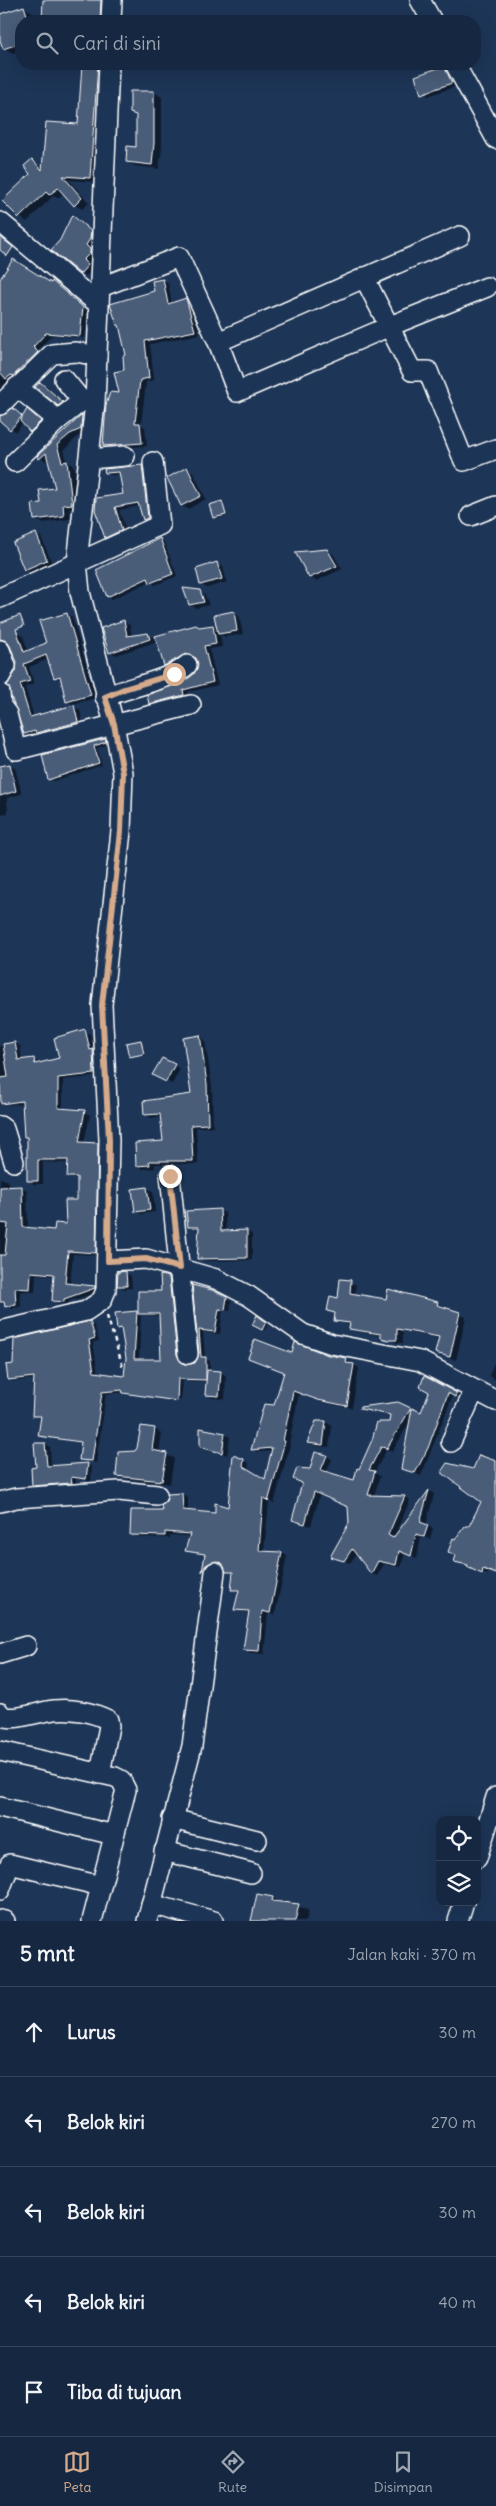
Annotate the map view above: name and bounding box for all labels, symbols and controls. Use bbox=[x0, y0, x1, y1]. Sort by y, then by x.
search box bbox=[15, 15, 481, 70]
icon: search bbox=[33, 29, 61, 57]
text: Cari di sini bbox=[73, 31, 161, 55]
route start bbox=[163, 663, 186, 686]
route end bbox=[159, 1165, 182, 1188]
map controls bbox=[436, 1816, 481, 1906]
button: locate bbox=[436, 1816, 481, 1861]
button: layers bbox=[436, 1861, 481, 1906]
text: 5 mnt bbox=[20, 1940, 75, 1967]
text: Jalan kaki · 370 m bbox=[348, 1944, 476, 1964]
icon: ahead bbox=[20, 2018, 48, 2046]
text: Lurus bbox=[67, 2020, 116, 2044]
text: 30 m bbox=[439, 2022, 476, 2042]
icon: left bbox=[20, 2108, 48, 2136]
text: Belok kiri bbox=[67, 2110, 145, 2134]
text: 270 m bbox=[431, 2112, 476, 2132]
icon: left bbox=[20, 2198, 48, 2226]
text: Belok kiri bbox=[67, 2200, 145, 2224]
text: 30 m bbox=[439, 2202, 476, 2222]
icon: left bbox=[20, 2288, 48, 2316]
text: Belok kiri bbox=[67, 2290, 145, 2314]
text: 40 m bbox=[438, 2292, 476, 2312]
icon: arrive bbox=[20, 2378, 48, 2406]
text: Tiba di tujuan bbox=[67, 2380, 182, 2404]
tab: Peta bbox=[63, 2448, 91, 2496]
tab: Rute bbox=[218, 2448, 247, 2496]
tab: Disimpan bbox=[374, 2448, 433, 2496]

